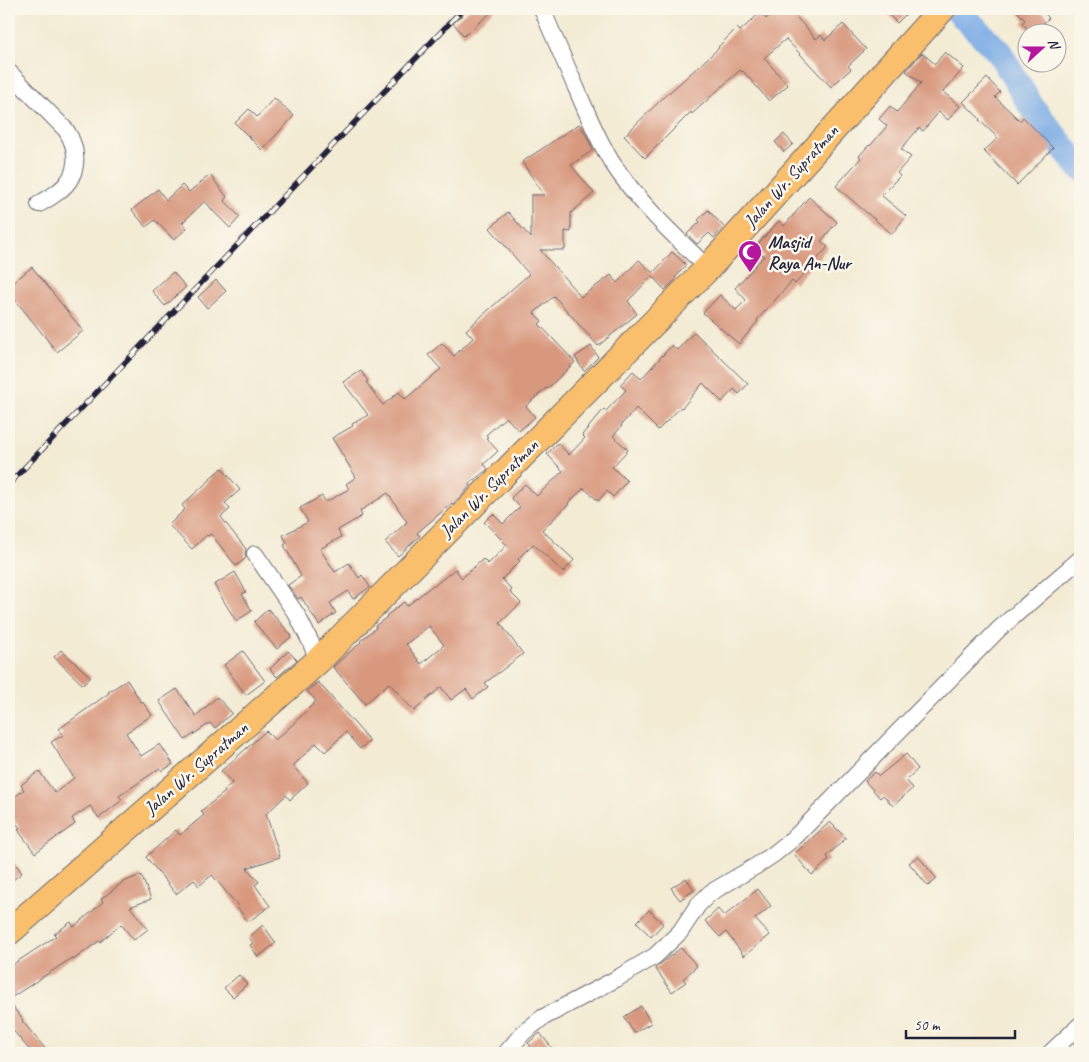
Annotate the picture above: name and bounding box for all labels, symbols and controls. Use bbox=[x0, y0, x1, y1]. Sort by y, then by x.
north arrow bbox=[1016, 22, 1066, 72]
text: N bbox=[1044, 36, 1064, 53]
street label: Jalan Wr. Supratman bbox=[739, 120, 843, 233]
place label: Masjid Raya An-Nur bbox=[768, 231, 853, 274]
mosque icon: Masjid Raya An-Nur bbox=[737, 239, 763, 273]
street label: Jalan Wr. Supratman bbox=[434, 434, 543, 543]
street label: Jalan Wr. Supratman bbox=[139, 716, 253, 820]
scale bar bbox=[906, 1007, 1015, 1039]
text: 50 m bbox=[914, 1016, 941, 1035]

